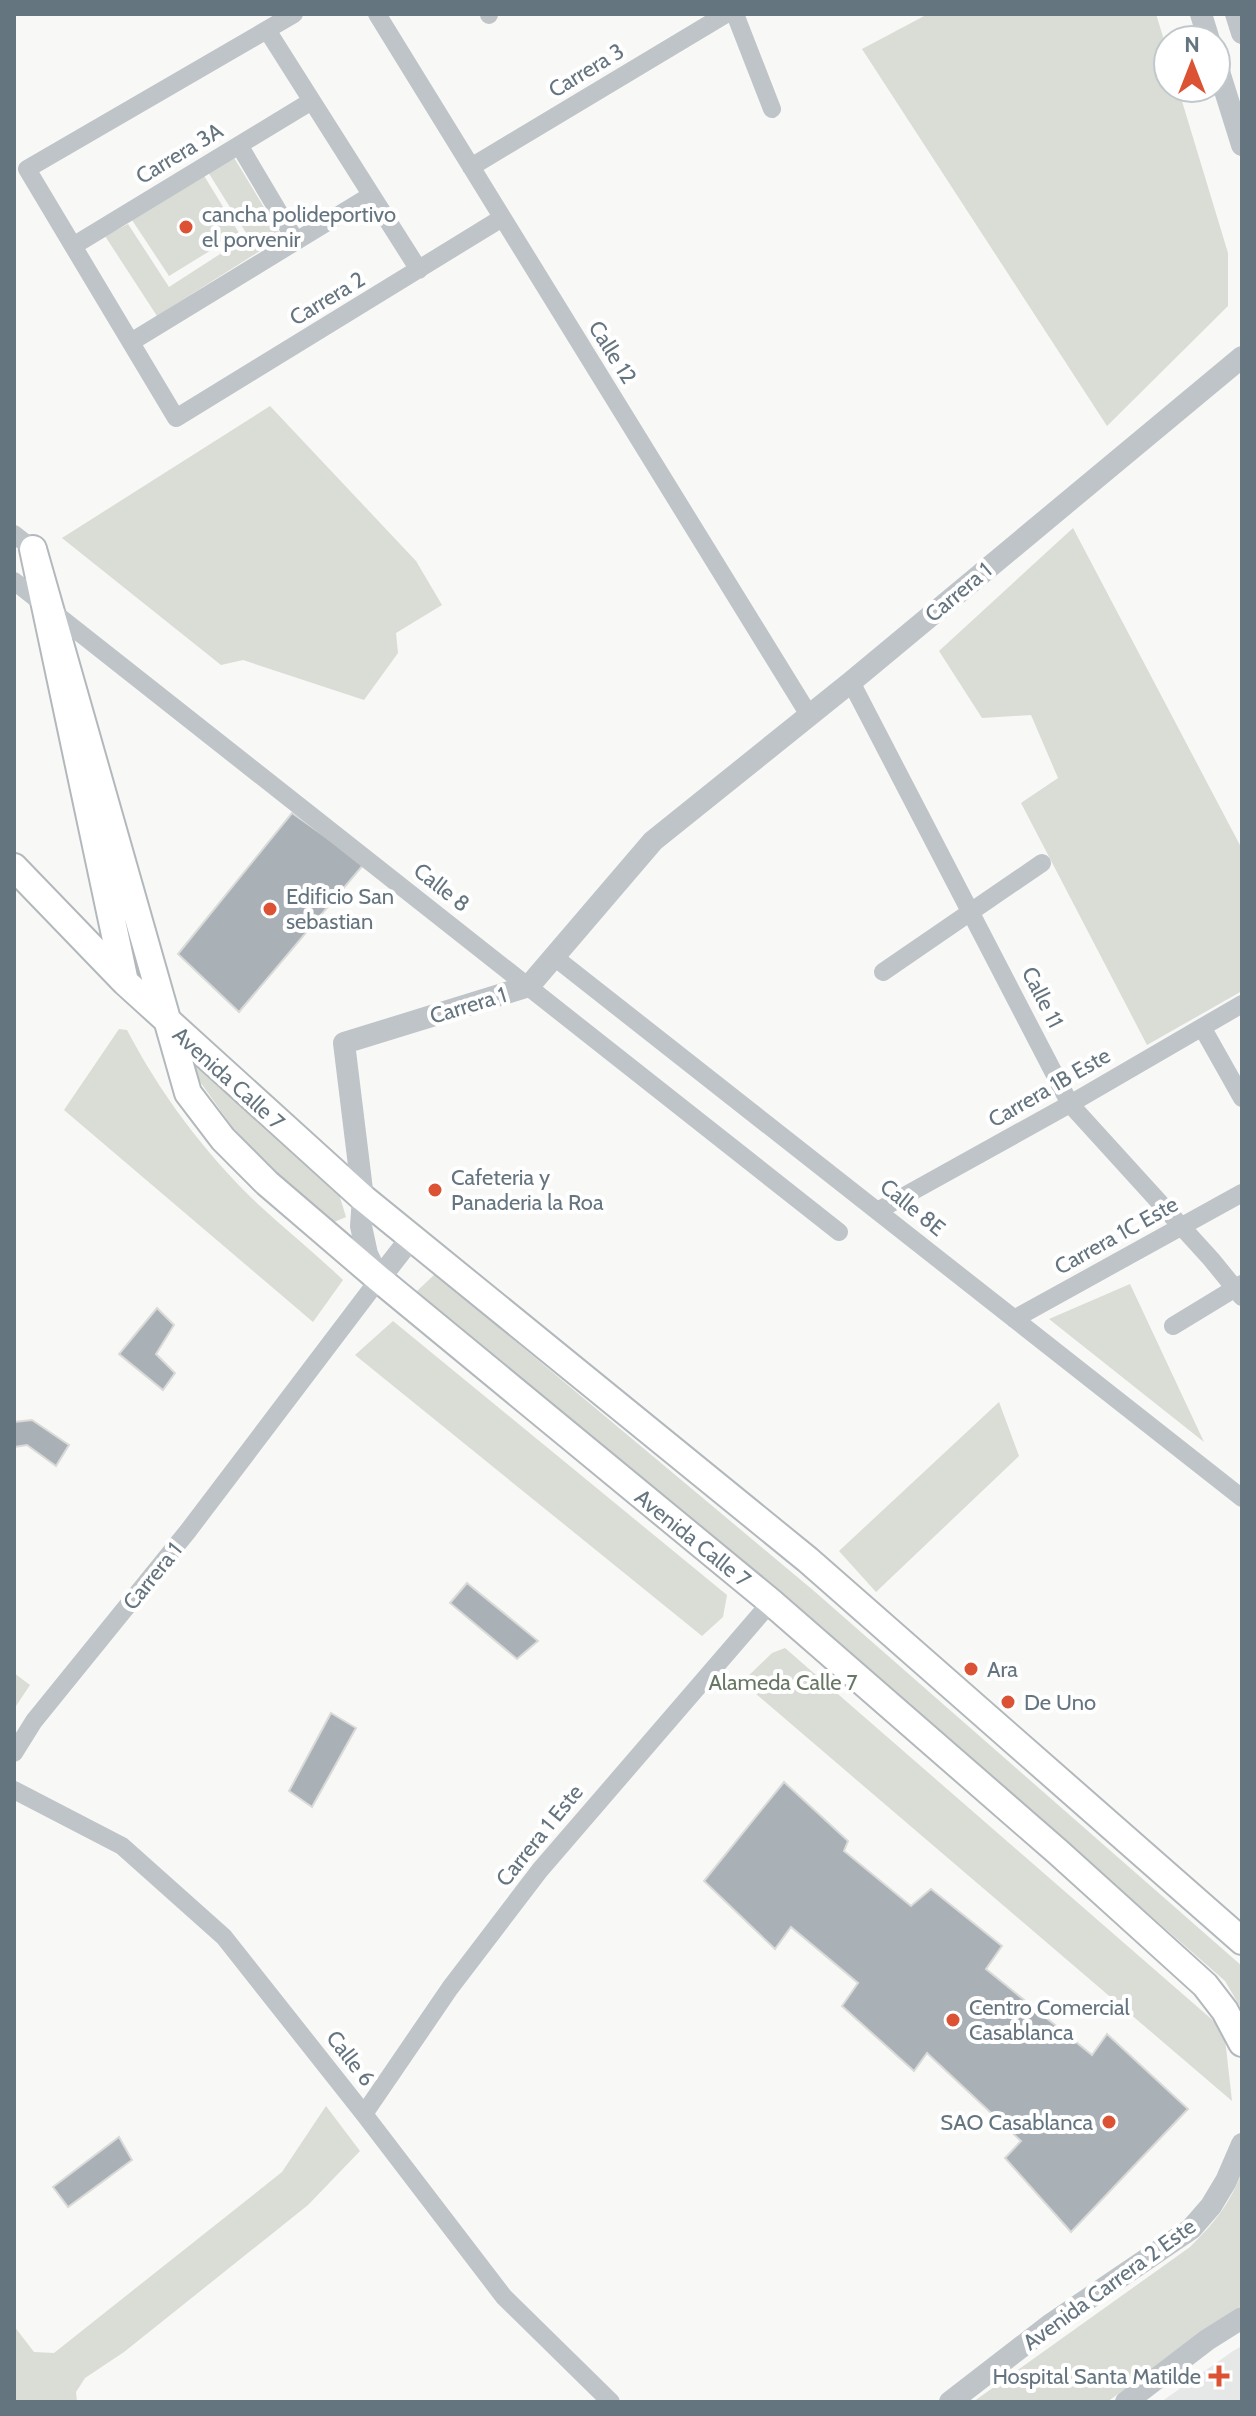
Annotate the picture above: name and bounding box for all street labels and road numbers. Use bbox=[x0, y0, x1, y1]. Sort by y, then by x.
street label: Carrera 3 bbox=[544, 37, 629, 103]
street label: Carrera 3A bbox=[131, 117, 228, 190]
street label: Carrera 2 bbox=[285, 266, 370, 331]
street label: Calle 12 bbox=[583, 316, 642, 389]
street label: Carrera 1 bbox=[920, 557, 997, 628]
street label: Calle 8 bbox=[408, 857, 475, 918]
street label: Calle 11 bbox=[1016, 962, 1069, 1032]
street label: Carrera 1 bbox=[427, 981, 510, 1030]
street label: Avenida Calle 7 bbox=[167, 1021, 290, 1136]
street label: Carrera 1B Este bbox=[983, 1042, 1115, 1133]
street label: Calle 8E bbox=[875, 1173, 951, 1242]
street label: Carrera 1C Este bbox=[1050, 1190, 1183, 1280]
street label: Avenida Calle 7 bbox=[629, 1484, 756, 1593]
street label: Carrera 1 bbox=[117, 1537, 188, 1615]
street label: Carrera 1 Este bbox=[490, 1779, 589, 1892]
street label: Calle 6 bbox=[321, 2025, 381, 2091]
street label: Avenida Carrera 2 Este bbox=[1018, 2213, 1201, 2356]

